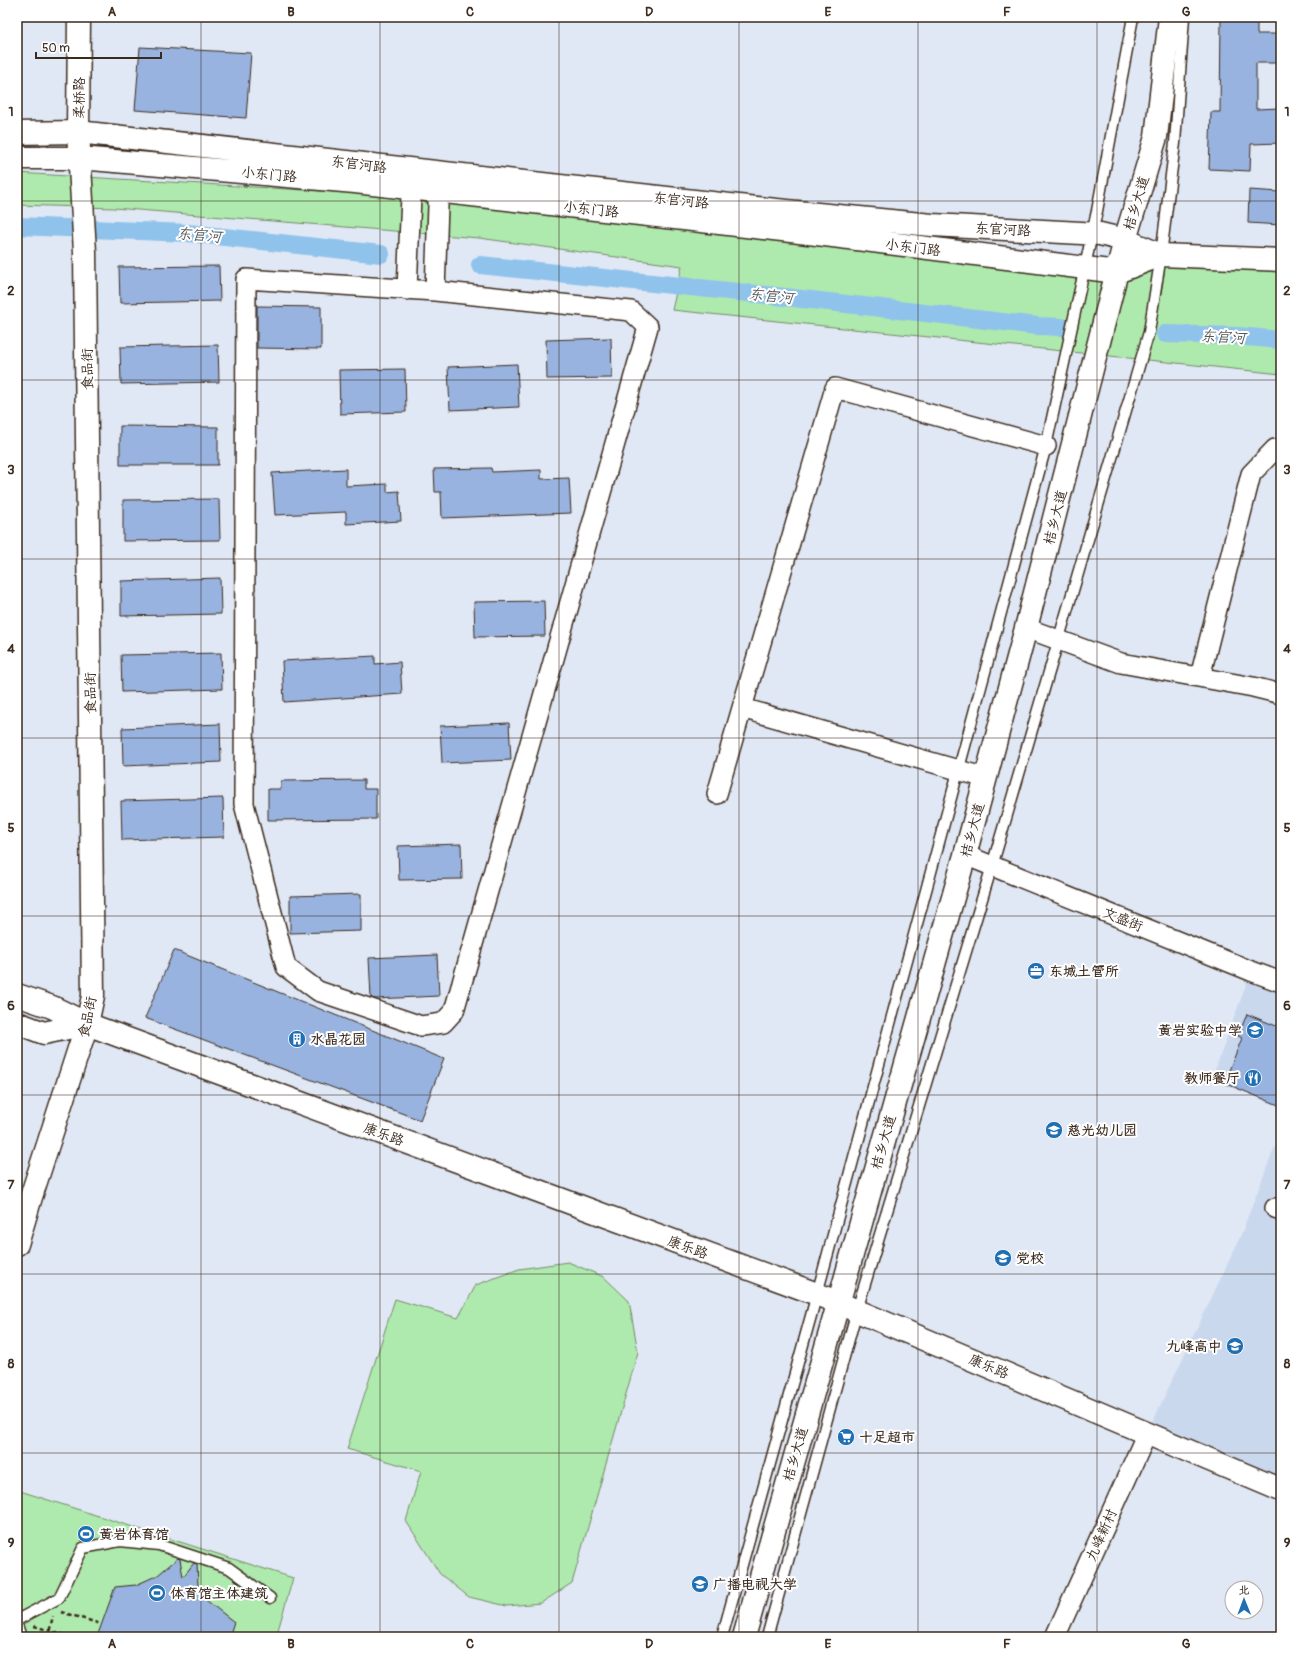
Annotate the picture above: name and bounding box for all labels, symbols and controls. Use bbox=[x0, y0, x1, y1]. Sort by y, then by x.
text: A bbox=[108, 4, 117, 20]
text: B bbox=[287, 4, 295, 20]
text: C bbox=[466, 4, 474, 20]
text: D bbox=[645, 4, 653, 20]
text: E bbox=[825, 4, 832, 20]
text: F bbox=[1003, 4, 1011, 20]
text: G bbox=[1182, 4, 1191, 20]
scale bar bbox=[36, 34, 161, 60]
text: 50 m bbox=[42, 41, 70, 56]
street label: 柔桥路 bbox=[71, 77, 88, 119]
text: 1 bbox=[8, 104, 14, 120]
text: 1 bbox=[1284, 104, 1290, 120]
street label: 东官河路 bbox=[330, 153, 388, 176]
street label: 小东门路 bbox=[240, 164, 298, 185]
street label: 桔乡大道 bbox=[1120, 174, 1153, 232]
street label: 东官河路 bbox=[652, 189, 710, 212]
street label: 小东门路 bbox=[562, 198, 620, 221]
street label: 东官河路 bbox=[975, 220, 1031, 239]
water label: 东官河 bbox=[176, 224, 225, 247]
street label: 小东门路 bbox=[884, 236, 942, 259]
text: 2 bbox=[7, 283, 15, 299]
text: 2 bbox=[1283, 283, 1291, 299]
water label: 东官河 bbox=[748, 285, 797, 309]
water label: 东官河 bbox=[1200, 327, 1249, 348]
street label: 食品街 bbox=[79, 348, 96, 390]
text: 3 bbox=[7, 462, 15, 478]
text: 3 bbox=[1283, 462, 1291, 478]
street label: 桔乡大道 bbox=[1040, 488, 1071, 546]
text: 4 bbox=[7, 641, 15, 657]
text: 4 bbox=[1283, 641, 1291, 657]
street label: 食品街 bbox=[82, 672, 99, 714]
street label: 桔乡大道 bbox=[957, 801, 988, 859]
text: 5 bbox=[7, 820, 15, 836]
text: 5 bbox=[1283, 820, 1291, 836]
street label: 文盛街 bbox=[1100, 904, 1145, 935]
office icon: 东城土管所 bbox=[1026, 961, 1046, 981]
place label: 东城土管所 bbox=[1049, 963, 1119, 980]
street label: 食品街 bbox=[75, 995, 100, 1039]
text: 6 bbox=[7, 998, 15, 1014]
text: 6 bbox=[1283, 998, 1291, 1014]
school or university icon: 黄岩实验中学 bbox=[1245, 1020, 1265, 1040]
place label: 黄岩实验中学 bbox=[1158, 1022, 1242, 1039]
building icon: 水晶花园 bbox=[287, 1029, 307, 1049]
place label: 水晶花园 bbox=[310, 1031, 366, 1048]
restaurant icon: 教师餐厅 bbox=[1243, 1068, 1263, 1088]
place label: 教师餐厅 bbox=[1184, 1070, 1240, 1087]
street label: 桔乡大道 bbox=[868, 1113, 899, 1171]
street label: 康乐路 bbox=[361, 1119, 406, 1150]
school or university icon: 慈光幼儿园 bbox=[1044, 1120, 1064, 1140]
place label: 慈光幼儿园 bbox=[1067, 1122, 1137, 1139]
text: 7 bbox=[8, 1177, 15, 1193]
text: 7 bbox=[1284, 1177, 1291, 1193]
street label: 康乐路 bbox=[665, 1232, 710, 1263]
school or university icon: 党校 bbox=[993, 1248, 1013, 1268]
place label: 党校 bbox=[1016, 1250, 1044, 1267]
school or university icon: 九峰高中 bbox=[1225, 1336, 1245, 1356]
place label: 九峰高中 bbox=[1166, 1338, 1222, 1355]
street label: 康乐路 bbox=[966, 1350, 1011, 1382]
text: 8 bbox=[8, 1356, 15, 1372]
text: 8 bbox=[1284, 1356, 1291, 1372]
street label: 桔乡大道 bbox=[780, 1425, 811, 1483]
supermarket icon: 十足超市 bbox=[836, 1427, 856, 1447]
place label: 十足超市 bbox=[859, 1429, 915, 1446]
street label: 九峰新村 bbox=[1082, 1506, 1121, 1564]
sports icon: 黄岩体育馆 bbox=[76, 1524, 96, 1544]
place label: 黄岩体育馆 bbox=[99, 1526, 169, 1543]
text: 9 bbox=[8, 1535, 15, 1551]
text: 9 bbox=[1284, 1535, 1291, 1551]
school or university icon: 广播电视大学 bbox=[690, 1574, 710, 1594]
place label: 广播电视大学 bbox=[713, 1576, 797, 1593]
north arrow bbox=[1224, 1580, 1264, 1620]
sports icon: 体育馆主体建筑 bbox=[147, 1583, 167, 1603]
text: 北 bbox=[1238, 1584, 1249, 1597]
place label: 体育馆主体建筑 bbox=[170, 1585, 268, 1602]
text: A bbox=[108, 1636, 117, 1652]
text: B bbox=[287, 1636, 295, 1652]
text: C bbox=[466, 1636, 474, 1652]
text: D bbox=[645, 1636, 653, 1652]
text: E bbox=[825, 1636, 832, 1652]
text: F bbox=[1003, 1636, 1011, 1652]
text: G bbox=[1182, 1636, 1191, 1652]

